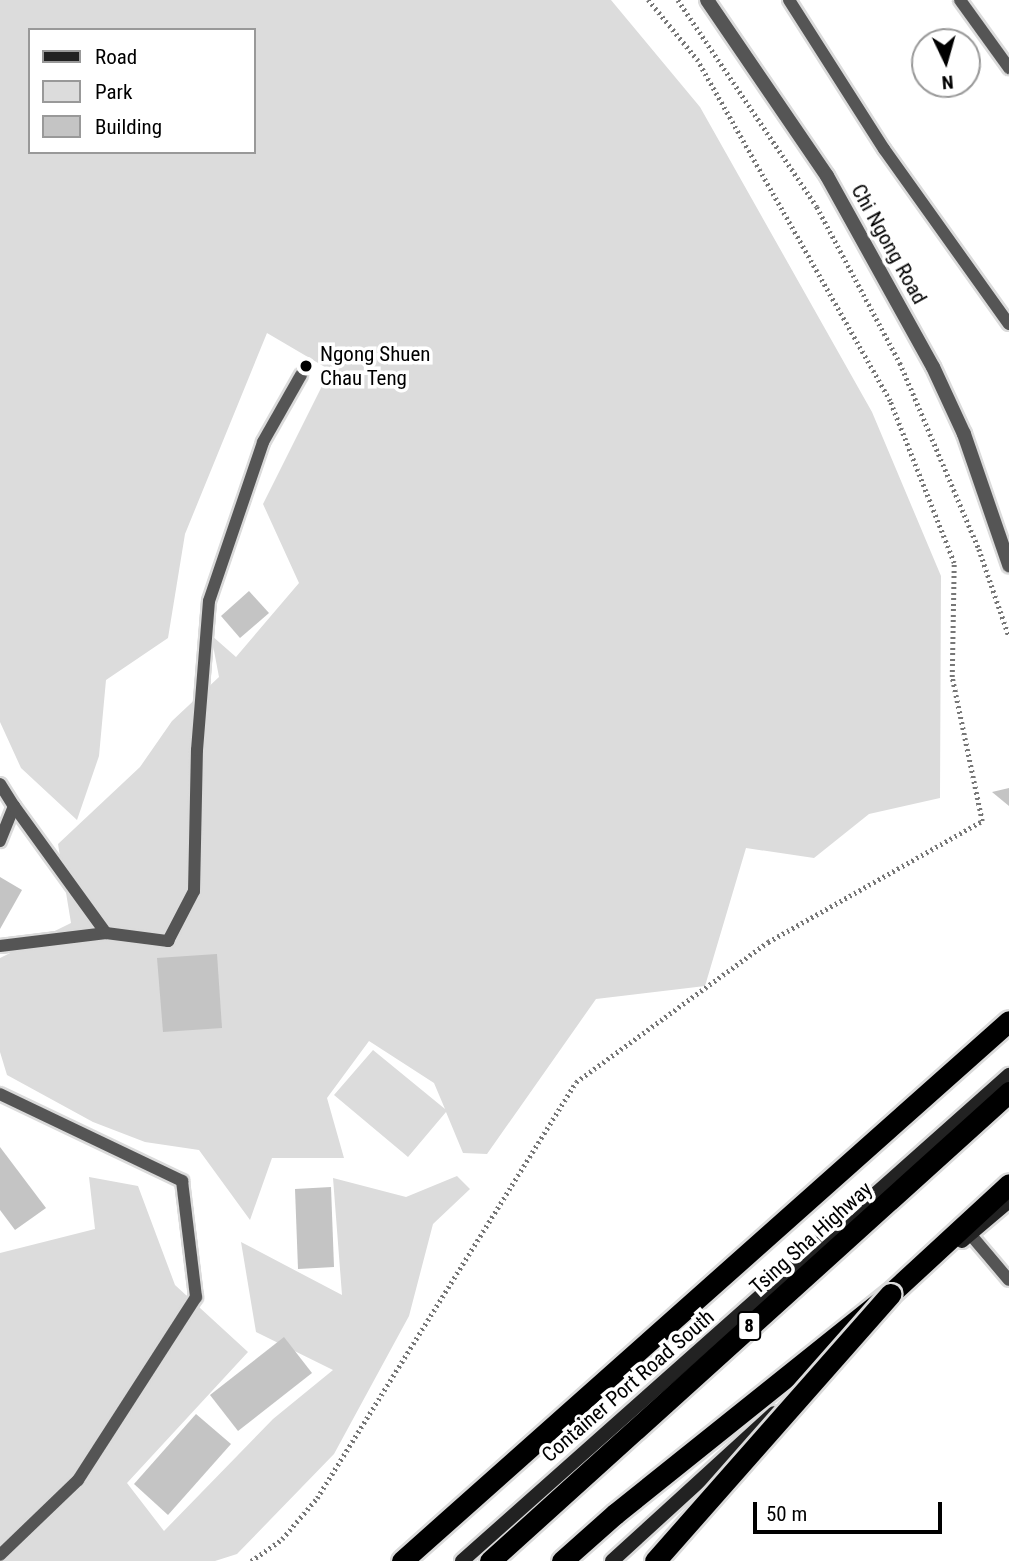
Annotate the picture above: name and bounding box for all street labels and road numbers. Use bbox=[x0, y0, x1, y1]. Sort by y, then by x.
street label: Chi Ngong Road bbox=[846, 180, 932, 308]
street label: Tsing Sha Highway bbox=[745, 1176, 877, 1300]
street label: Container Port Road South bbox=[537, 1304, 719, 1468]
road number: 8 bbox=[737, 1310, 761, 1342]

